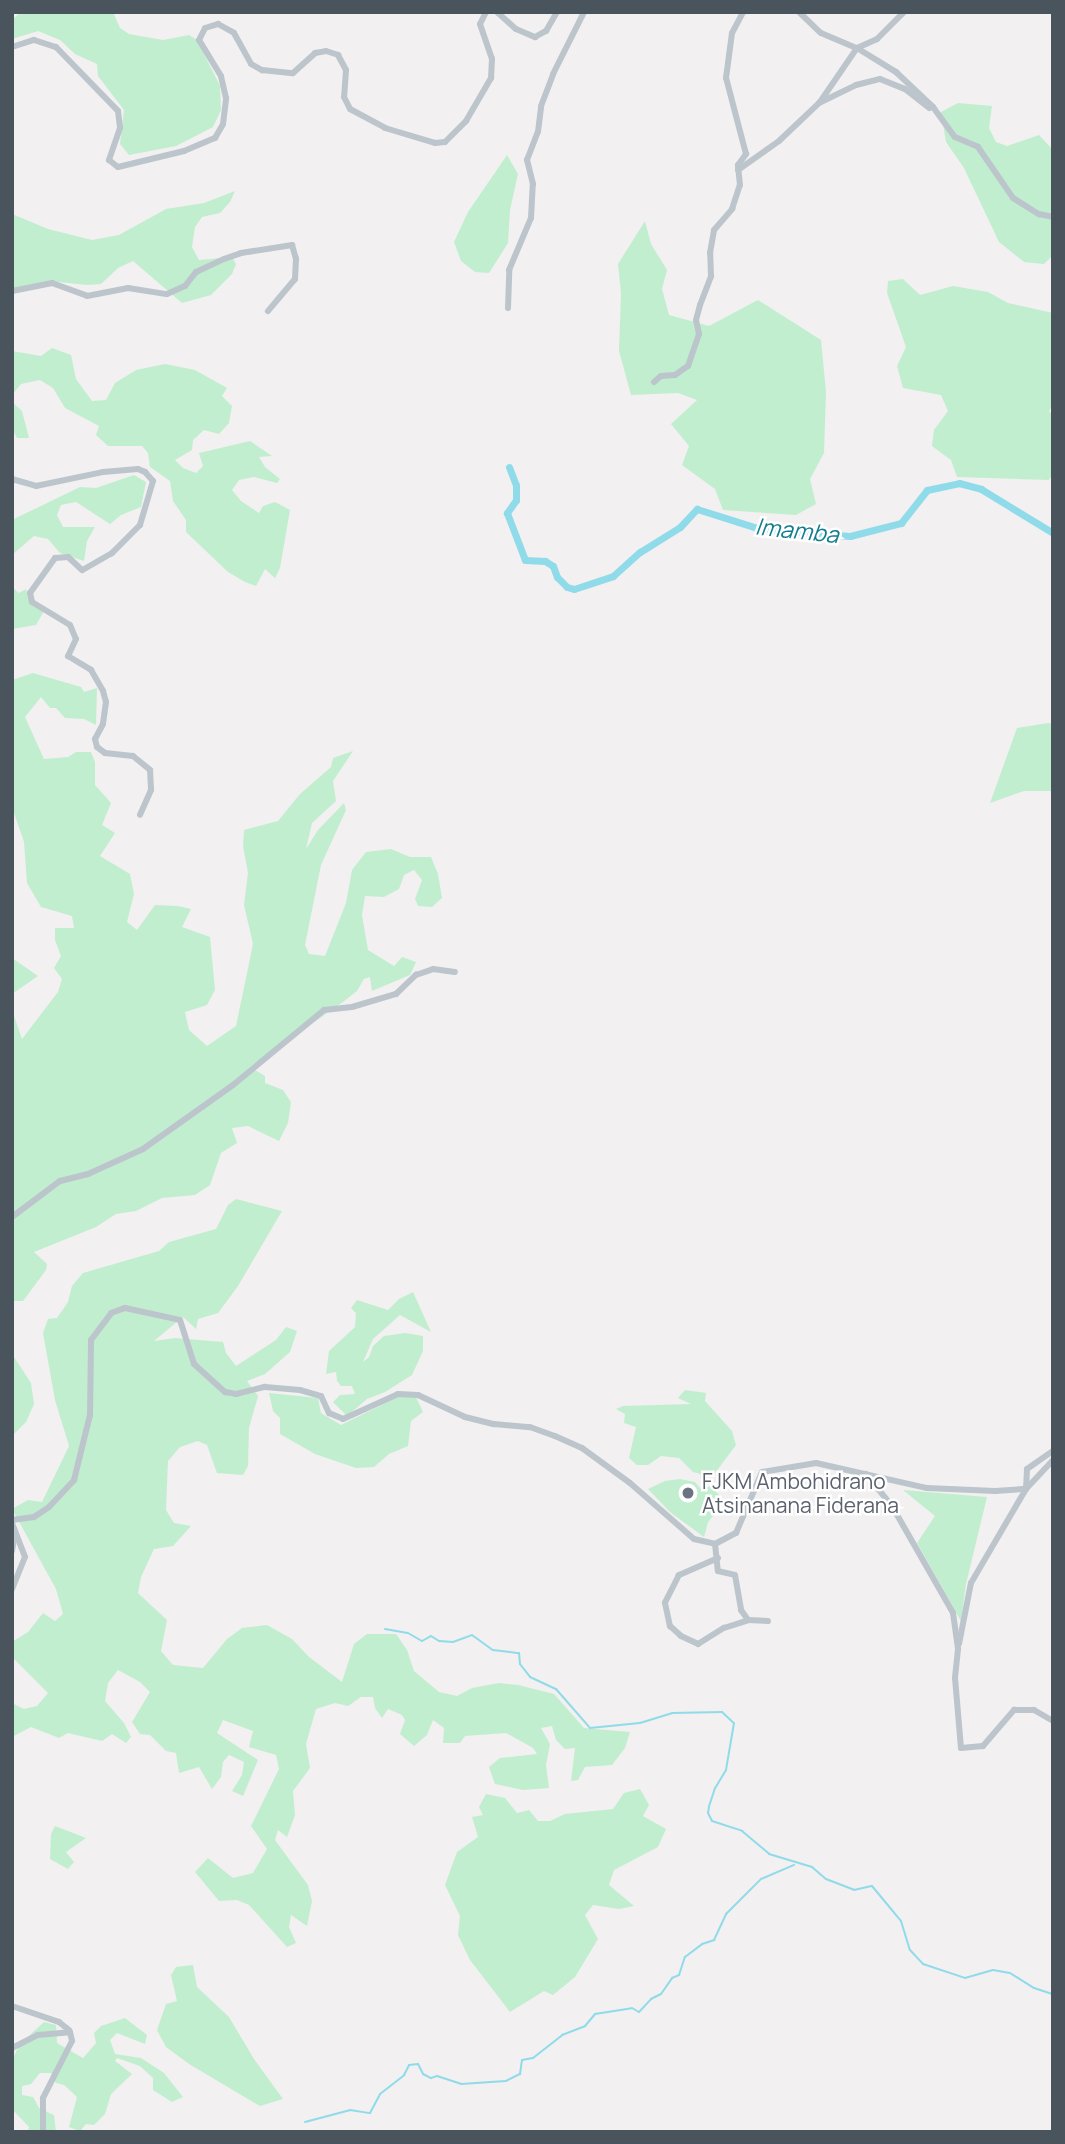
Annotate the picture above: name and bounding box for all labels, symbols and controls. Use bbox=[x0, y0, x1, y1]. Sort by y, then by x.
water label: Imamba bbox=[754, 512, 840, 548]
place label: FJKM Ambohidrano Atsinanana Fiderana bbox=[702, 1468, 899, 1518]
marker: FJKM Ambohidrano Atsinanana Fiderana bbox=[680, 1485, 696, 1501]

